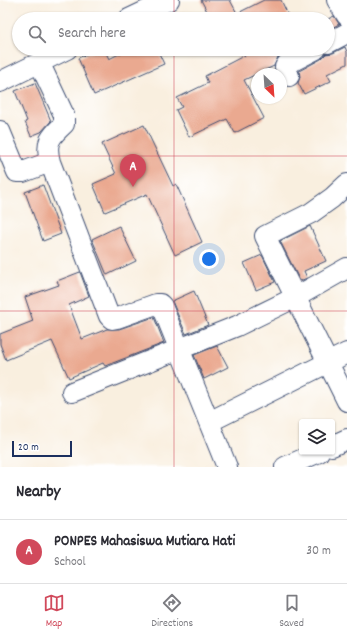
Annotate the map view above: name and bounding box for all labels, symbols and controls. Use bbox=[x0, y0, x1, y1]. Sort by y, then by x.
search box bbox=[12, 12, 335, 56]
icon: search bbox=[26, 23, 48, 45]
text: Search here bbox=[58, 23, 126, 45]
north arrow bbox=[251, 68, 287, 104]
pin: A bbox=[120, 154, 146, 187]
your location bbox=[199, 249, 219, 269]
map controls bbox=[299, 419, 335, 455]
button: layers bbox=[299, 419, 335, 455]
scale bar bbox=[12, 439, 72, 458]
text: 20 m bbox=[18, 440, 39, 456]
text: Nearby bbox=[16, 481, 60, 505]
text: PONPES Mahasiswa Mutiara Hati bbox=[54, 531, 235, 553]
text: A bbox=[25, 542, 33, 561]
text: 30 m bbox=[306, 542, 331, 561]
text: School bbox=[54, 553, 86, 572]
tab: Map bbox=[43, 592, 65, 632]
tab: Directions bbox=[151, 592, 193, 632]
tab: Saved bbox=[279, 592, 304, 632]

